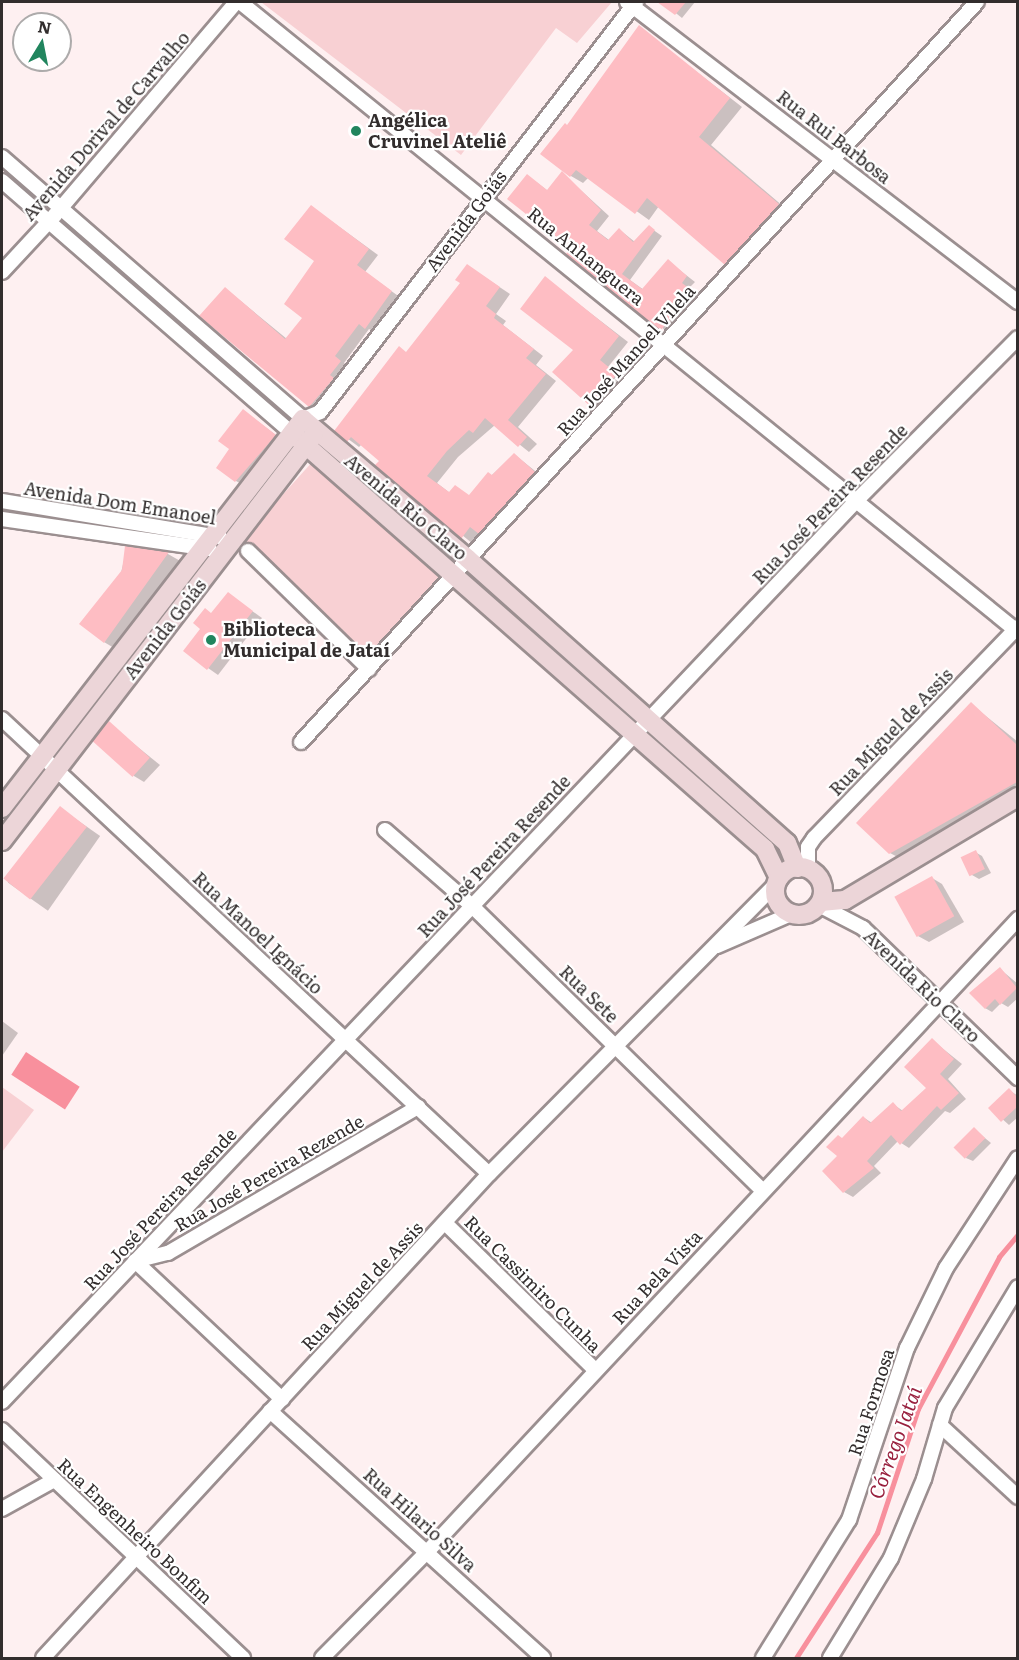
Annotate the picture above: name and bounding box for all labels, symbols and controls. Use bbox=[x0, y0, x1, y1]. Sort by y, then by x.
north arrow bbox=[12, 12, 72, 72]
text: N bbox=[36, 13, 53, 39]
street label: Avenida Dorival de Carvalho bbox=[18, 27, 194, 225]
street label: Rua Rui Barbosa bbox=[773, 86, 895, 188]
place label: Angélica Cruvinel Ateliê bbox=[368, 110, 506, 152]
marker: Angélica Cruvinel Ateliê bbox=[349, 124, 363, 138]
street label: Avenida Goiás bbox=[421, 166, 511, 276]
street label: Rua Anhanguera bbox=[523, 202, 649, 310]
street label: Rua José Manoel Vilela bbox=[553, 280, 699, 440]
street label: Rua José Pereira Resende bbox=[748, 420, 912, 588]
street label: Avenida Rio Claro bbox=[340, 449, 472, 565]
street label: Avenida Dom Emanoel bbox=[22, 477, 218, 529]
street label: Avenida Goiás bbox=[119, 575, 211, 683]
place label: Biblioteca Municipal de Jataí bbox=[223, 619, 390, 662]
marker: Biblioteca Municipal de Jataí bbox=[204, 633, 218, 647]
street label: Rua Miguel de Assis bbox=[825, 664, 957, 800]
street label: Rua José Pereira Resende bbox=[413, 770, 575, 942]
street label: Rua Manoel Ignácio bbox=[189, 867, 327, 999]
street label: Avenida Rio Claro bbox=[859, 925, 985, 1047]
street label: Rua Sete bbox=[555, 961, 623, 1027]
street label: Rua José Pereira Rezende bbox=[171, 1110, 367, 1236]
street label: Rua José Pereira Resende bbox=[79, 1123, 241, 1295]
street label: Rua Cassimiro Cunha bbox=[460, 1211, 606, 1357]
street label: Rua Miguel de Assis bbox=[297, 1217, 427, 1355]
street label: Rua Bela Vista bbox=[608, 1225, 706, 1329]
street label: Rua Formosa bbox=[843, 1346, 899, 1458]
water label: Córrego Jataí bbox=[863, 1382, 925, 1502]
street label: Rua Engenheiro Bonfim bbox=[53, 1454, 217, 1608]
street label: Rua Hilario Silva bbox=[359, 1464, 481, 1576]

